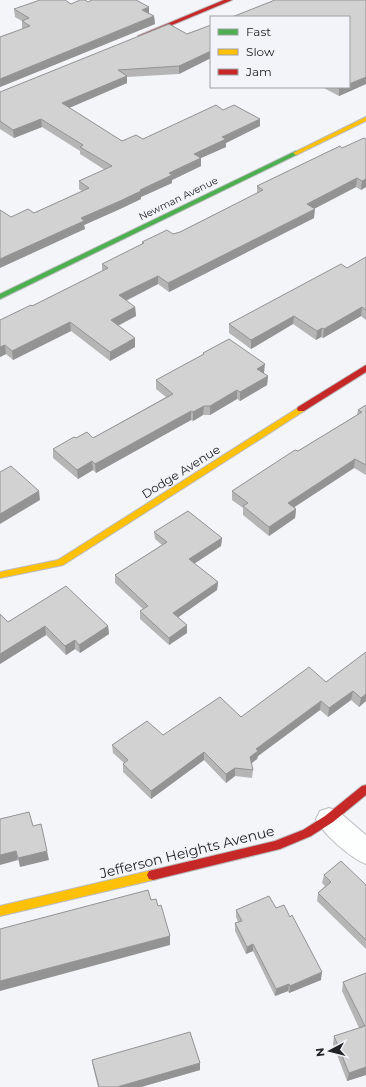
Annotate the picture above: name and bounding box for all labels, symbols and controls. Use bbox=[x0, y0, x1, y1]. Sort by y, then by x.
legend bbox=[210, 16, 350, 88]
text: Fast bbox=[246, 24, 271, 39]
text: Slow bbox=[246, 44, 275, 59]
text: Jam bbox=[245, 64, 272, 79]
street label: Newman Avenue bbox=[136, 174, 220, 223]
street label: Dodge Avenue bbox=[139, 442, 223, 502]
street label: Jefferson Heights Avenue bbox=[97, 822, 276, 883]
north arrow bbox=[310, 1031, 350, 1071]
text: N bbox=[313, 1047, 328, 1057]

